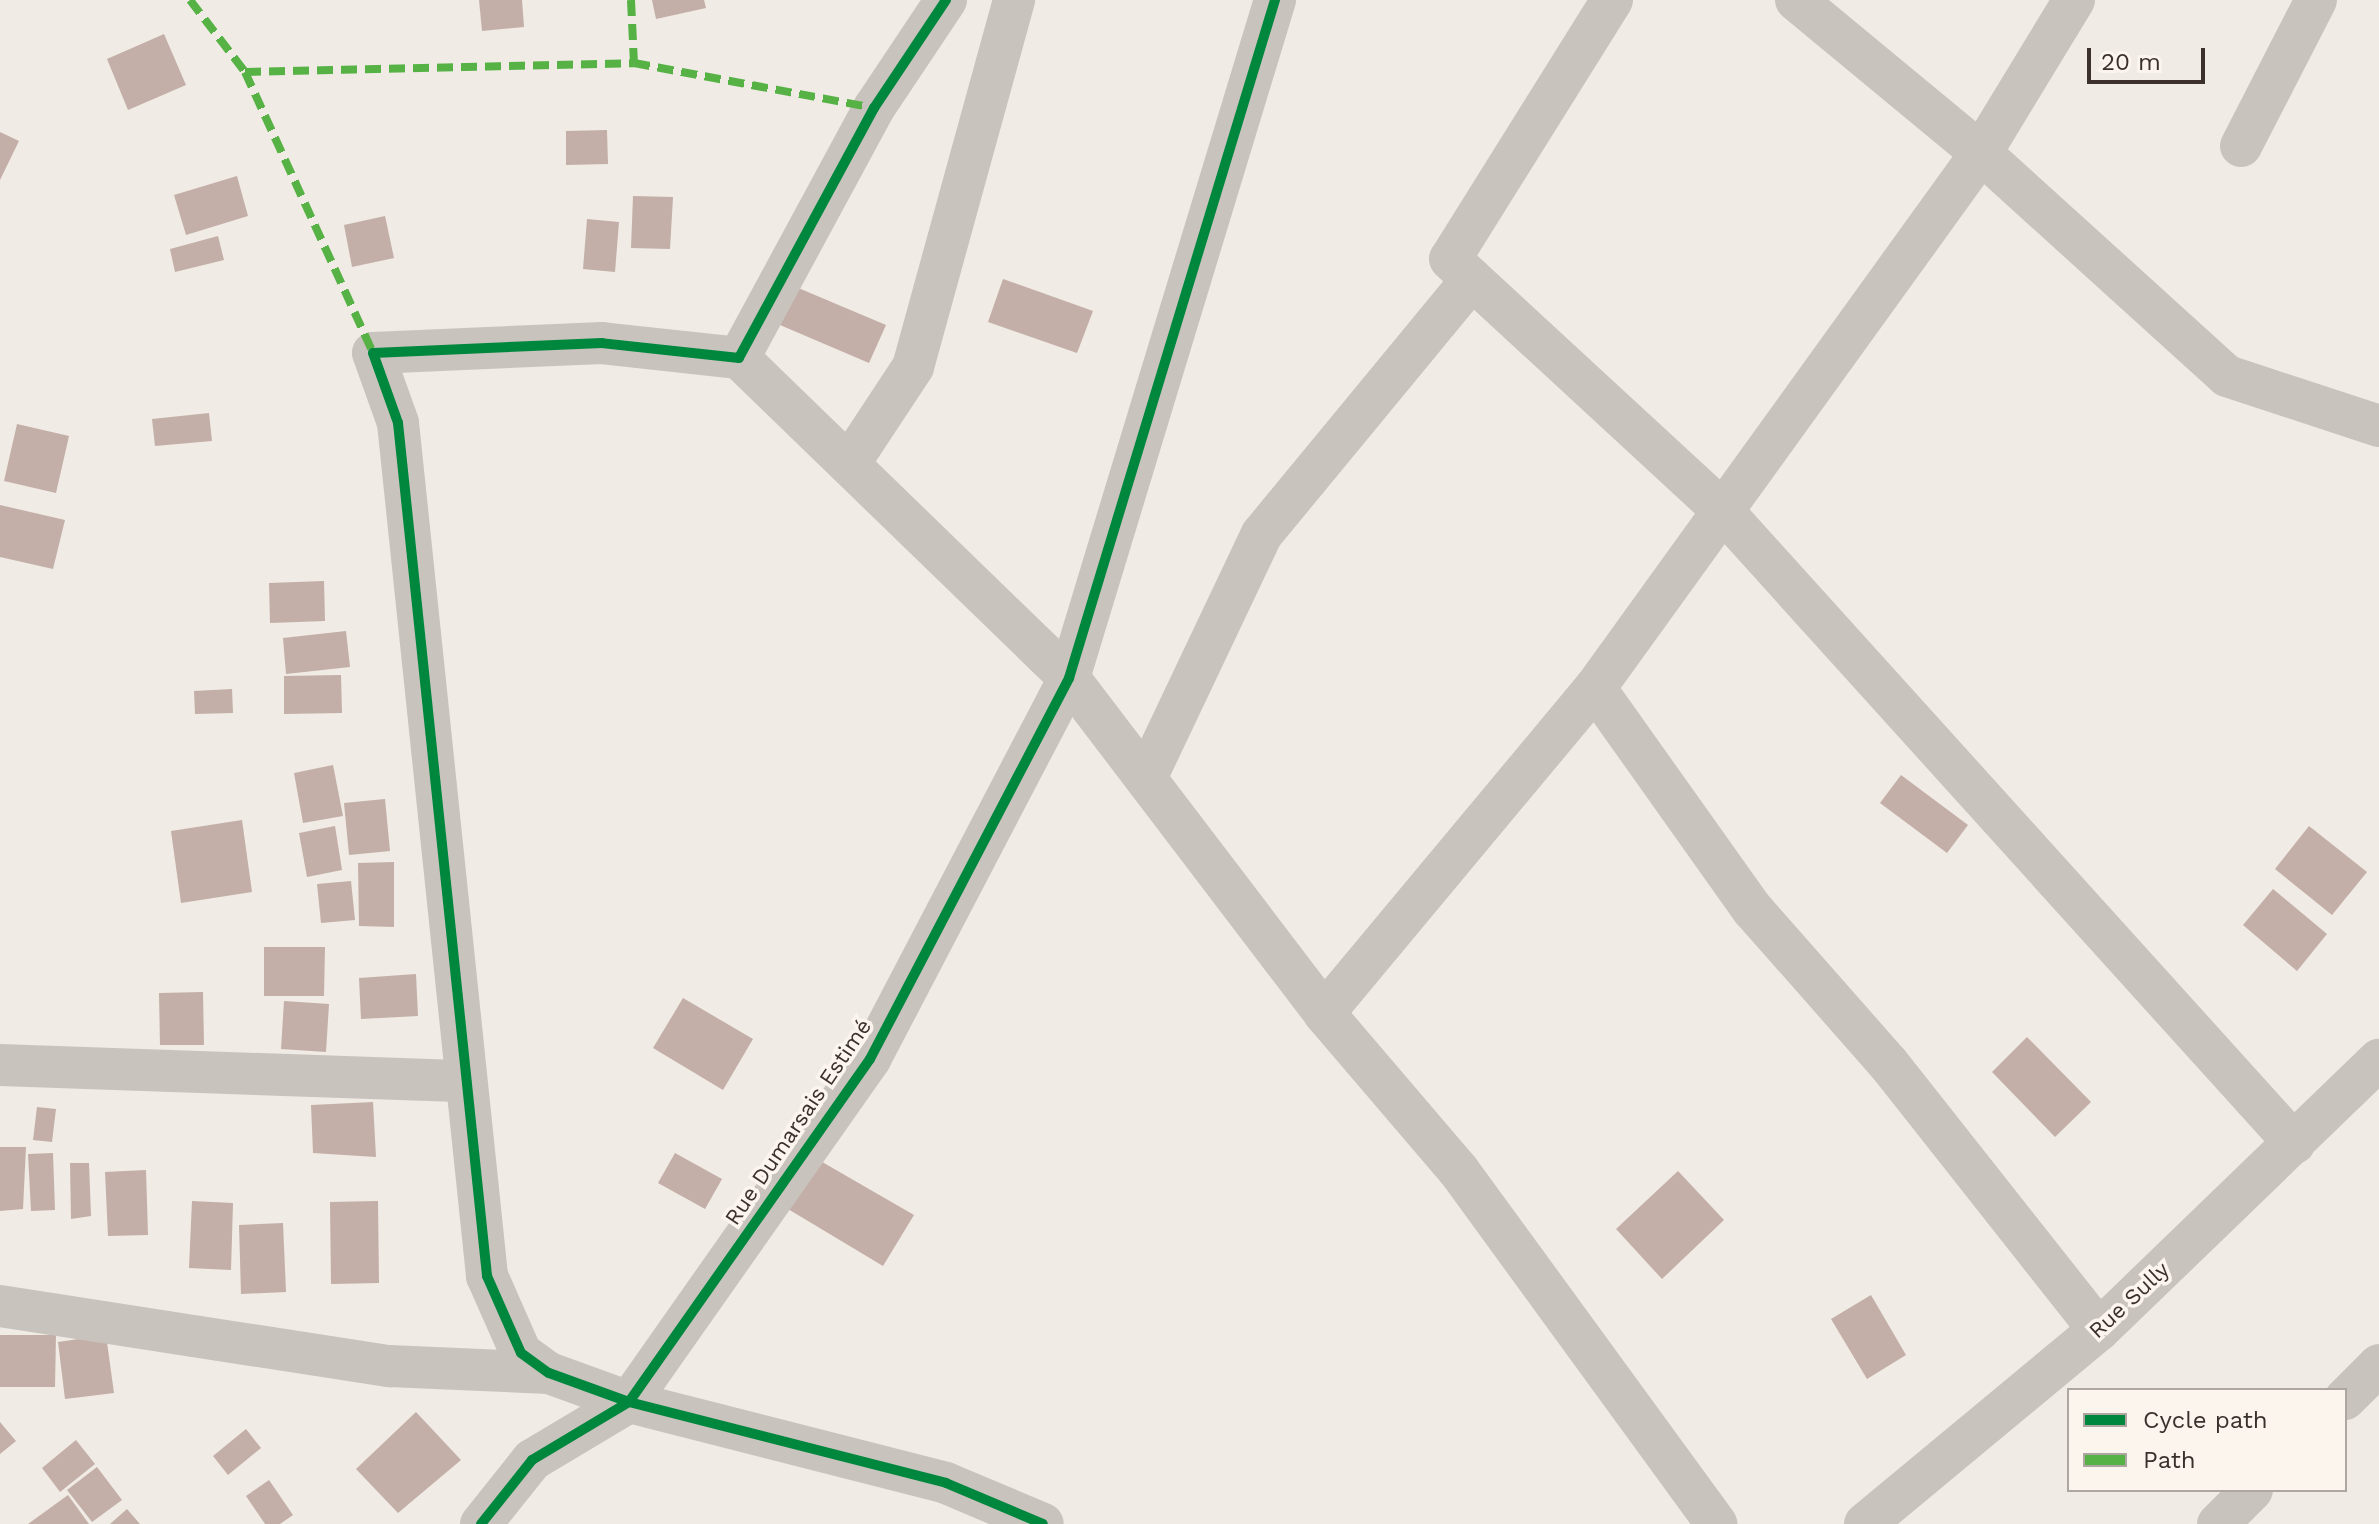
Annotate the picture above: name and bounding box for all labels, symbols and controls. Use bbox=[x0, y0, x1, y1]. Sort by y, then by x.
scale bar bbox=[2091, 32, 2209, 82]
text: 20 m bbox=[2101, 48, 2161, 76]
street label: Rue Dumarsais Estimé bbox=[719, 1014, 877, 1230]
street label: Rue Sully bbox=[2083, 1256, 2175, 1344]
legend bbox=[2067, 1388, 2347, 1492]
text: Cycle path bbox=[2143, 1406, 2268, 1434]
text: Path bbox=[2143, 1446, 2196, 1474]

